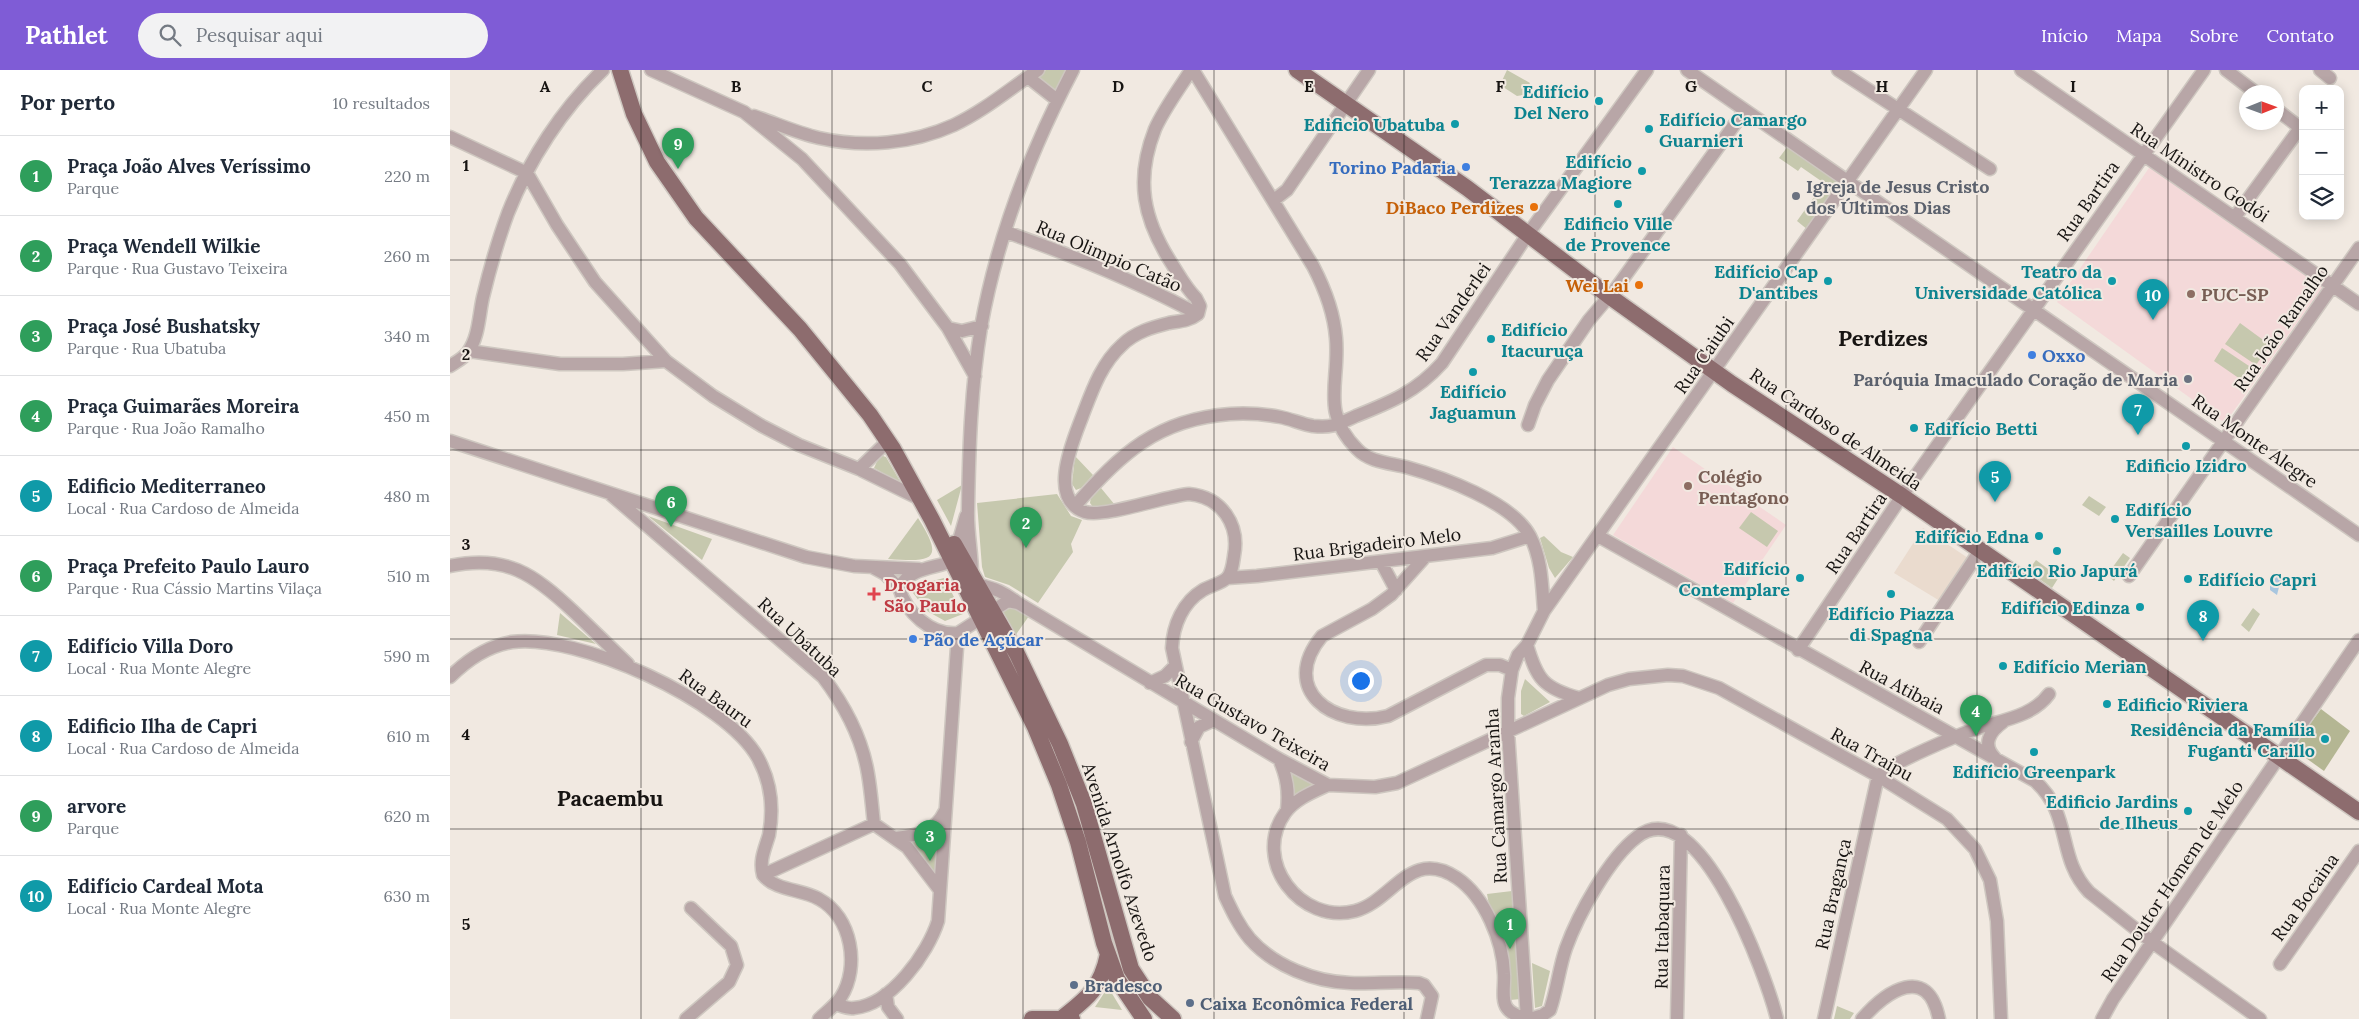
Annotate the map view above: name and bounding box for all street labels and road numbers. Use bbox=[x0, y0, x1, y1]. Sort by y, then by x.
street label: Rua Ministro Godói bbox=[2126, 117, 2274, 227]
street label: Rua Bartira bbox=[2052, 156, 2124, 246]
street label: Rua Olimpio Catão bbox=[1033, 215, 1185, 297]
street label: Rua Vanderlei bbox=[1410, 258, 1496, 366]
street label: Rua João Ramalho bbox=[2229, 260, 2333, 396]
street label: Rua Caiubi bbox=[1669, 312, 1739, 398]
street label: Rua Cardoso de Almeida bbox=[1745, 363, 1927, 495]
street label: Rua Monte Alegre bbox=[2188, 389, 2323, 493]
street label: Rua Bartira bbox=[1820, 488, 1892, 578]
street label: Rua Brigadeiro Melo bbox=[1292, 522, 1462, 566]
street label: Rua Ubatuba bbox=[753, 592, 847, 682]
street label: Rua Atibaia bbox=[1855, 655, 1949, 719]
street label: Rua Bauru bbox=[675, 663, 758, 733]
street label: Rua Gustavo Teixeira bbox=[1171, 668, 1335, 776]
street label: Rua Camargo Aranha bbox=[1480, 708, 1512, 884]
street label: Rua Traipu bbox=[1827, 722, 1918, 786]
street label: Avenida Arnolfo Azevedo bbox=[1077, 759, 1163, 964]
street label: Rua Doutor Homem de Melo bbox=[2096, 776, 2248, 986]
street label: Rua Bragança bbox=[1810, 836, 1856, 952]
street label: Rua Bocaina bbox=[2266, 849, 2344, 945]
street label: Rua Itabaquara bbox=[1649, 864, 1675, 990]

